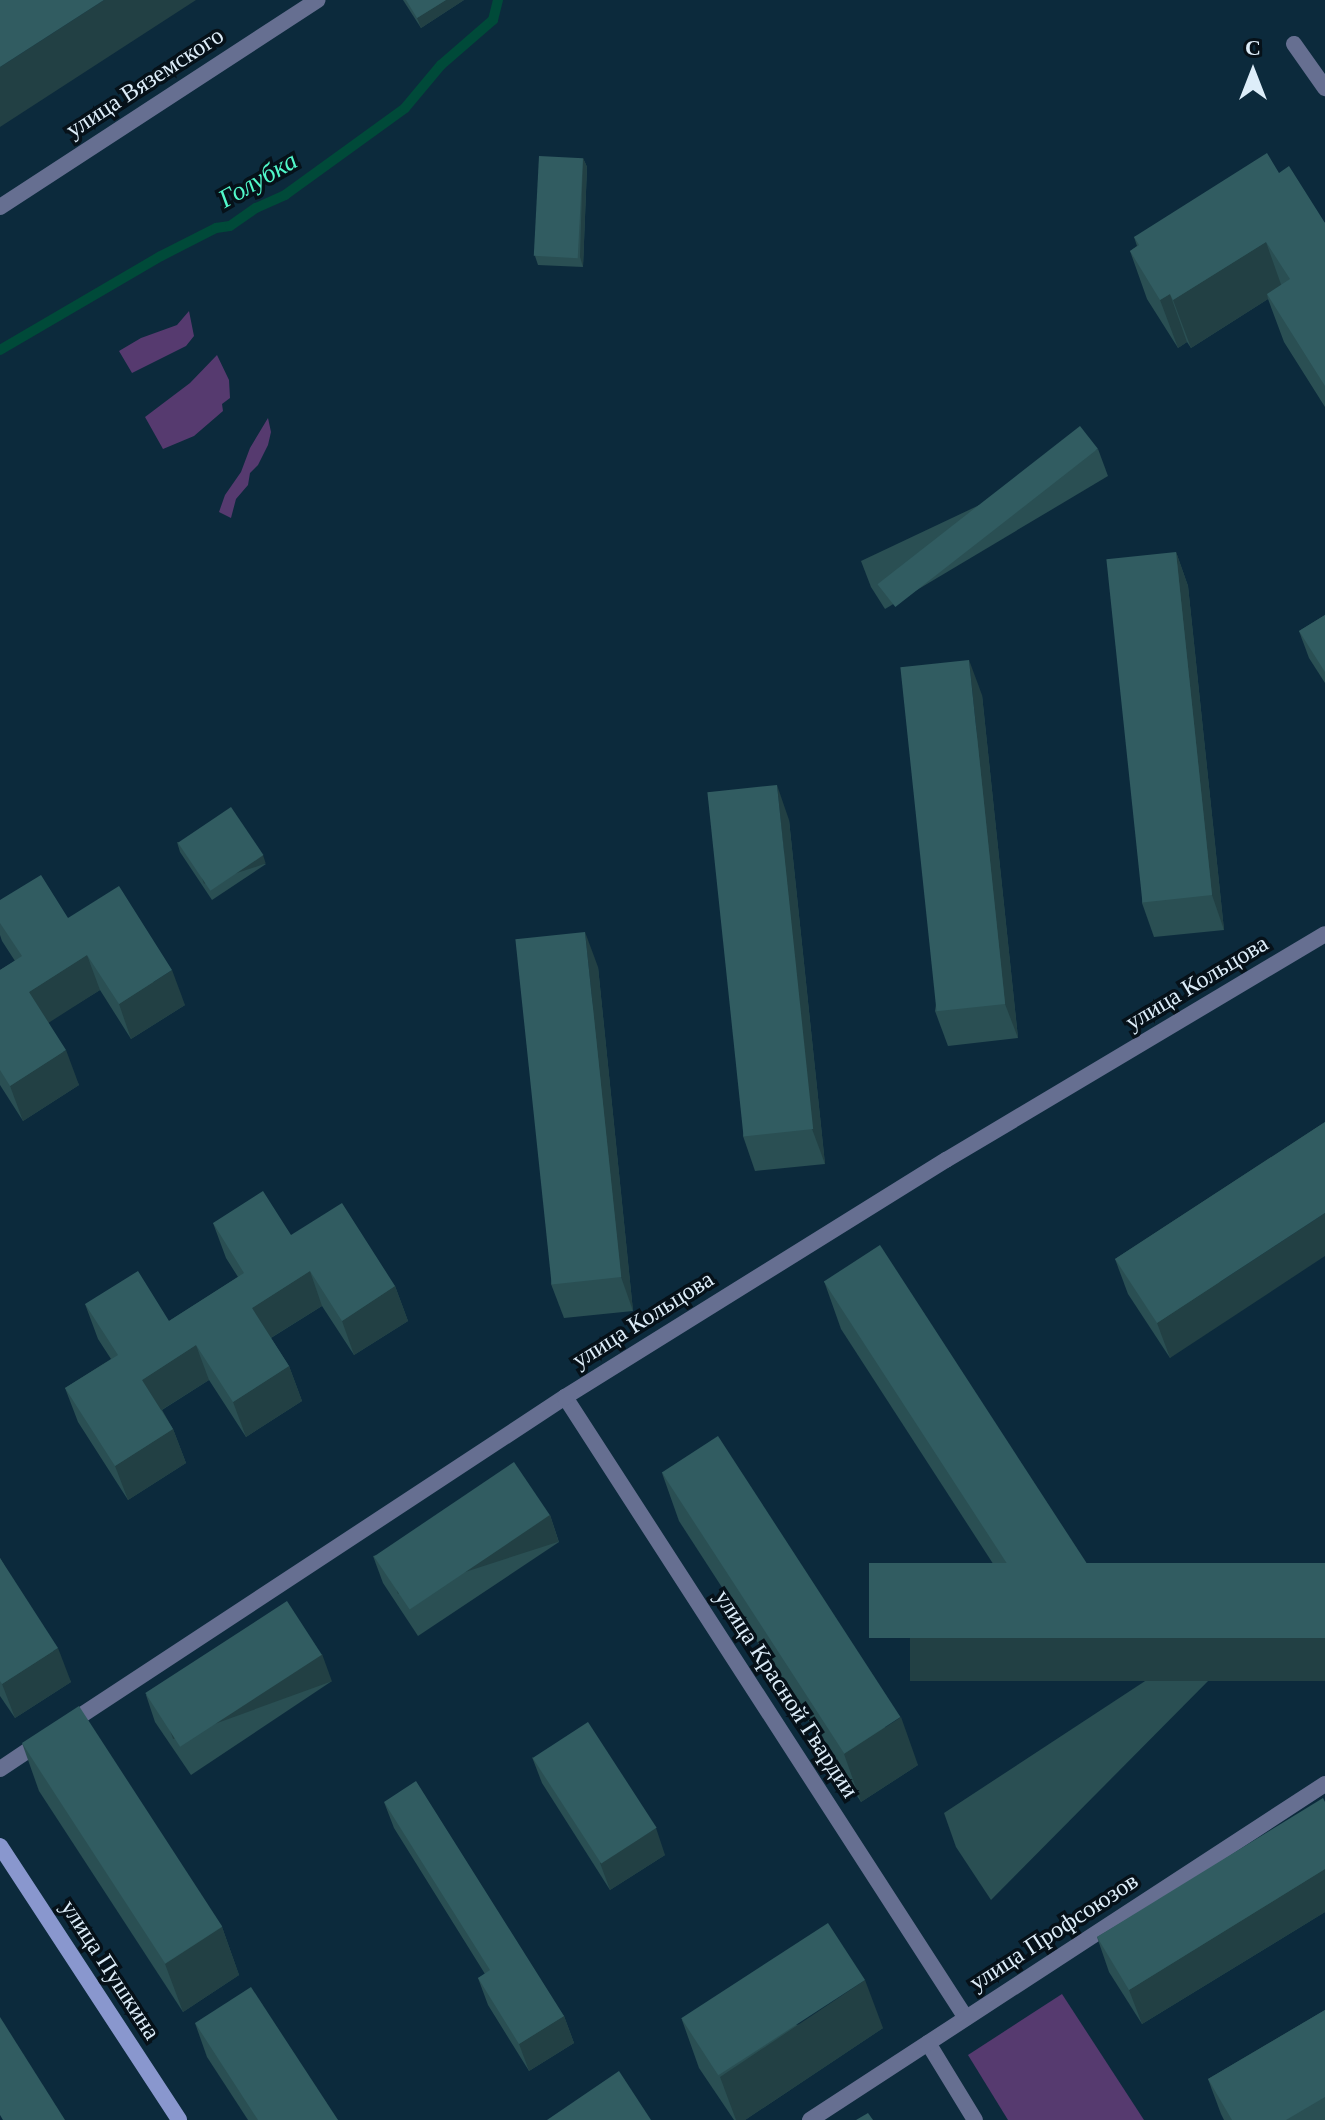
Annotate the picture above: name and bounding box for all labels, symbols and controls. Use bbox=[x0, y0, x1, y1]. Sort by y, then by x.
street label: улица Вяземского bbox=[61, 21, 229, 145]
north arrow bbox=[1213, 32, 1293, 112]
text: С bbox=[1245, 35, 1261, 60]
water label: Голубка bbox=[213, 145, 303, 215]
street label: улица Кольцова bbox=[1120, 929, 1274, 1037]
street label: улица Кольцова bbox=[567, 1265, 719, 1375]
street label: улица Красной Гвардии bbox=[708, 1584, 864, 1804]
street label: улица Профсоюзов bbox=[964, 1867, 1144, 1997]
street label: улица Пушкина bbox=[54, 1895, 166, 2045]

